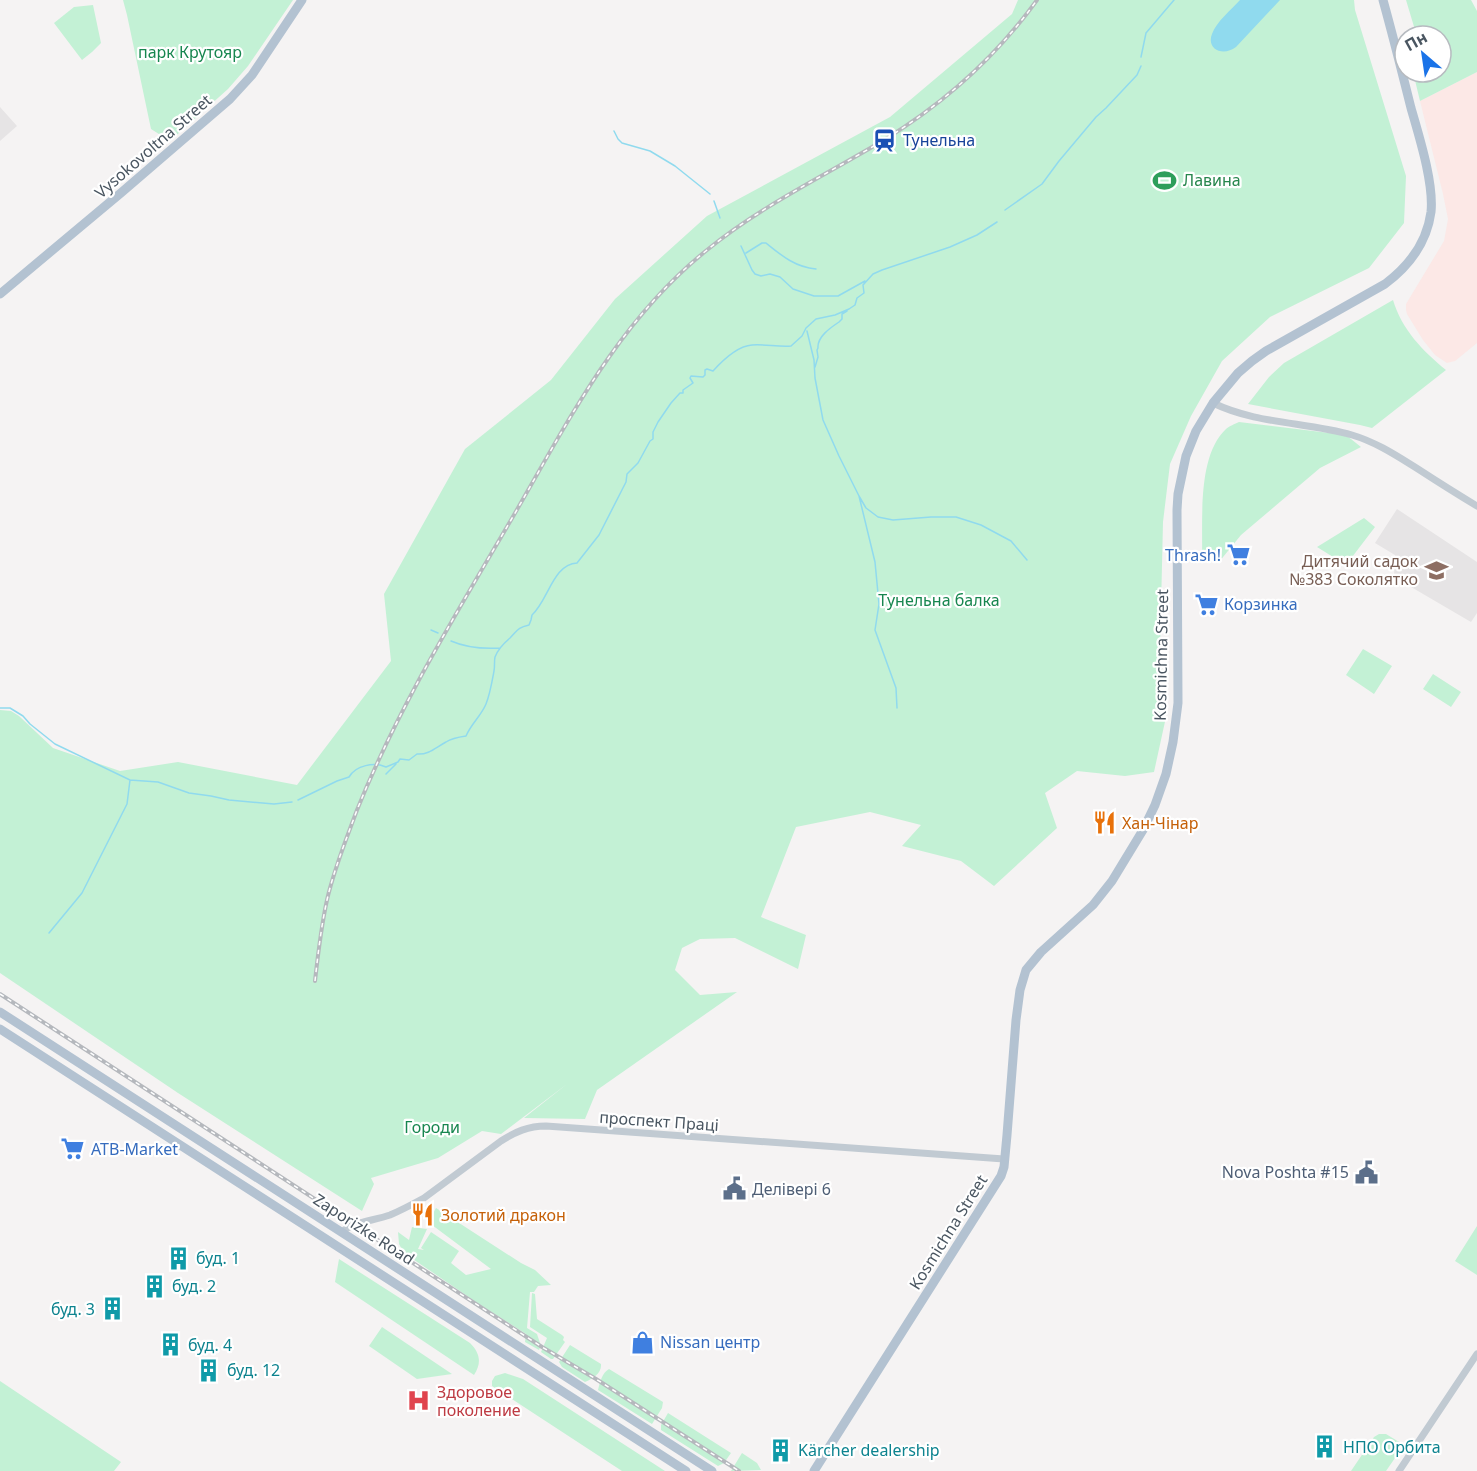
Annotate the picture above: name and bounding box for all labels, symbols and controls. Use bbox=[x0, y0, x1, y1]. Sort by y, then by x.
north arrow bbox=[1393, 24, 1453, 84]
text: Пн bbox=[1400, 26, 1431, 56]
park label: парк Крутояр bbox=[138, 41, 242, 63]
street label: Vysokovoltna Street bbox=[90, 89, 216, 203]
station icon: Тунельна bbox=[872, 127, 898, 153]
place label: Тунельна bbox=[903, 129, 975, 151]
sports icon: Лавина bbox=[1152, 167, 1178, 193]
place label: Лавина bbox=[1183, 169, 1241, 191]
supermarket icon: Thrash! bbox=[1226, 542, 1252, 568]
place label: Thrash! bbox=[1165, 544, 1221, 566]
place label: Дитячий садок №383 Соколятко bbox=[1289, 550, 1418, 590]
school or university icon: Дитячий садок №383 Соколятко bbox=[1423, 557, 1449, 583]
park label: Тунельна балка bbox=[878, 589, 1000, 611]
street label: Kosmichna Street bbox=[1149, 589, 1173, 721]
supermarket icon: Корзинка bbox=[1193, 591, 1219, 617]
place label: Корзинка bbox=[1224, 593, 1298, 615]
restaurant icon: Хан-Чінар bbox=[1091, 810, 1117, 836]
place label: Хан-Чінар bbox=[1122, 812, 1198, 834]
street label: проспект Праці bbox=[599, 1106, 719, 1136]
park label: Городи bbox=[404, 1116, 460, 1138]
supermarket icon: ATB-Market bbox=[60, 1136, 86, 1162]
place label: ATB-Market bbox=[91, 1138, 178, 1160]
public building icon: Nova Poshta #15 bbox=[1354, 1159, 1380, 1185]
place label: Nova Poshta #15 bbox=[1222, 1161, 1349, 1183]
street label: Kosmichna Street bbox=[904, 1170, 992, 1294]
public building icon: Делівері 6 bbox=[721, 1176, 747, 1202]
place label: Делівері 6 bbox=[752, 1178, 831, 1200]
street label: Zaporizke Road bbox=[309, 1188, 419, 1270]
restaurant icon: Золотий дракон bbox=[410, 1202, 436, 1228]
place label: Золотий дракон bbox=[441, 1204, 566, 1226]
building icon: буд. 1 bbox=[165, 1245, 191, 1271]
place label: буд. 1 bbox=[196, 1247, 240, 1269]
building icon: буд. 2 bbox=[141, 1273, 167, 1299]
place label: буд. 2 bbox=[172, 1275, 216, 1297]
building icon: буд. 3 bbox=[100, 1296, 126, 1322]
place label: буд. 3 bbox=[51, 1298, 95, 1320]
shop icon: Nissan центр bbox=[629, 1329, 655, 1355]
place label: Nissan центр bbox=[660, 1331, 760, 1353]
building icon: буд. 4 bbox=[157, 1332, 183, 1358]
place label: буд. 4 bbox=[188, 1334, 232, 1356]
building icon: буд. 12 bbox=[196, 1357, 222, 1383]
place label: буд. 12 bbox=[227, 1359, 280, 1381]
place label: Здоровое поколение bbox=[437, 1381, 521, 1421]
hospital icon: Здоровое поколение bbox=[406, 1388, 432, 1414]
building icon: НПО Орбита bbox=[1312, 1434, 1338, 1460]
place label: НПО Орбита bbox=[1343, 1436, 1441, 1458]
building icon: Kärcher dealership bbox=[767, 1437, 793, 1463]
place label: Kärcher dealership bbox=[798, 1439, 940, 1461]

